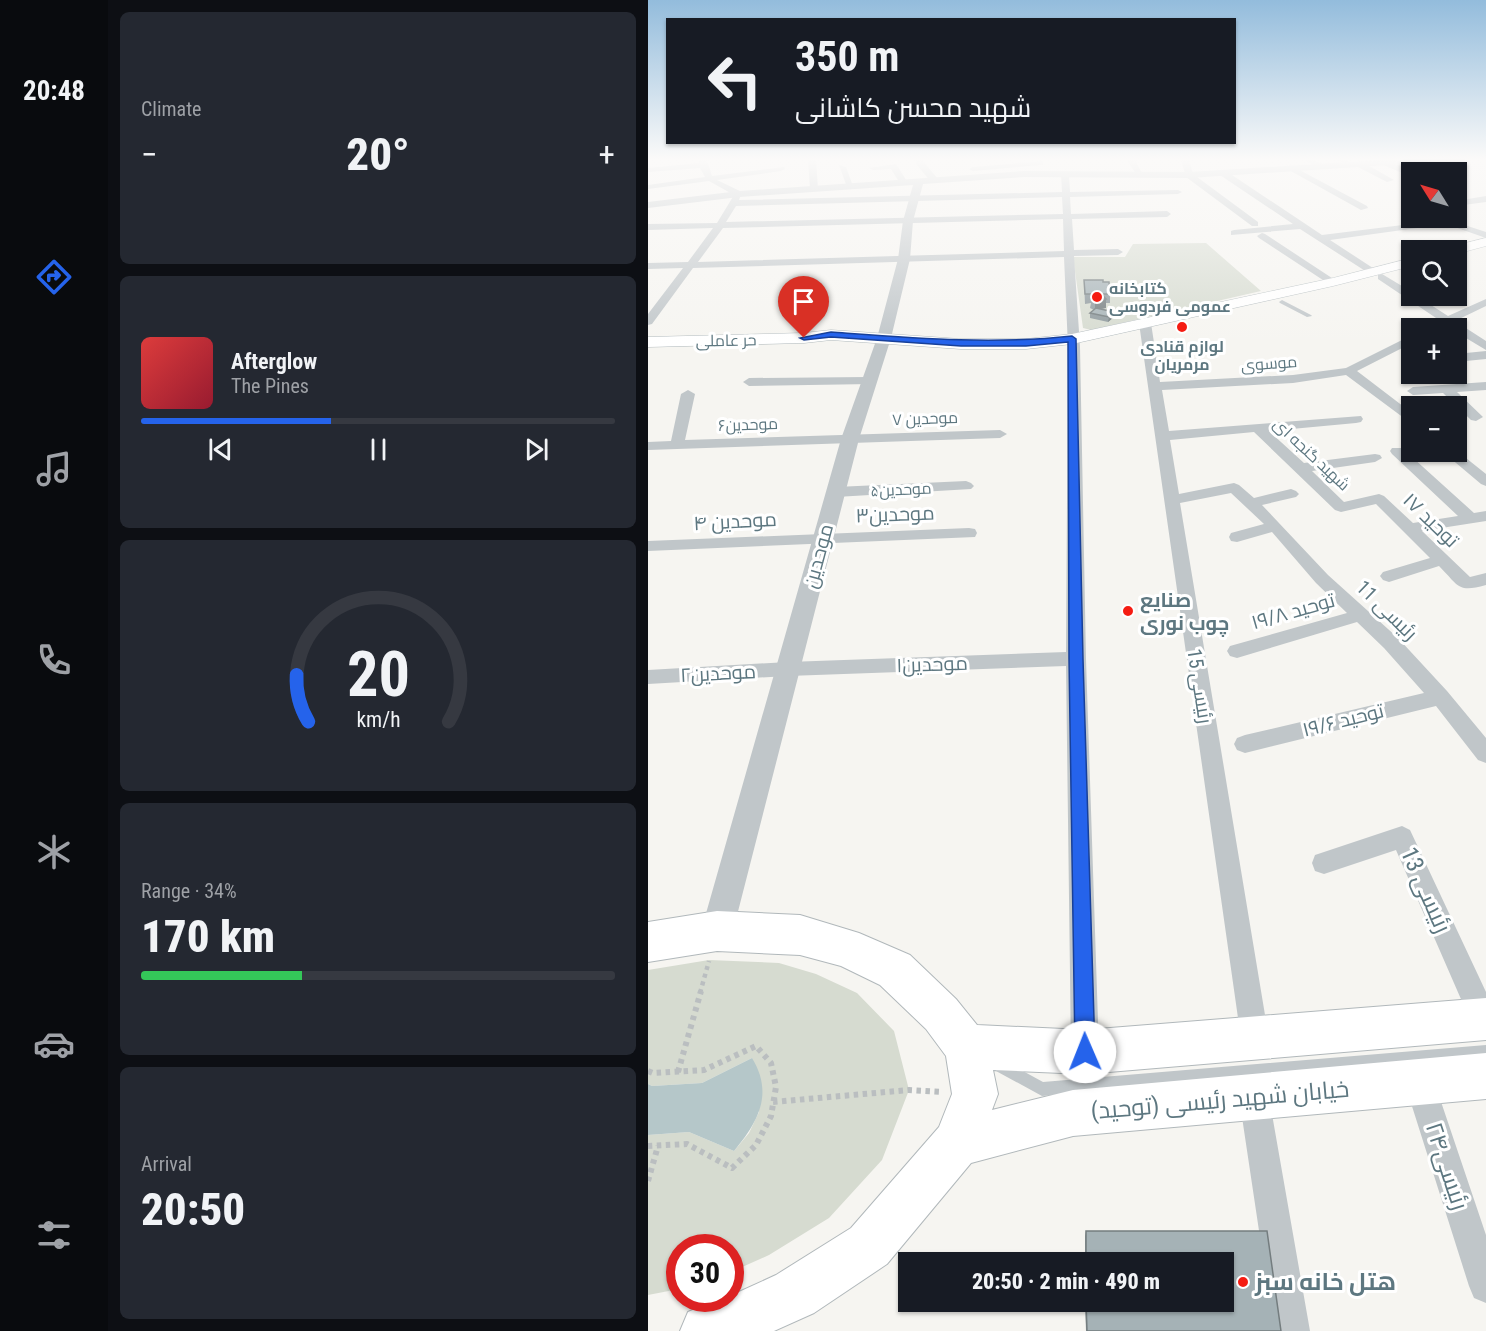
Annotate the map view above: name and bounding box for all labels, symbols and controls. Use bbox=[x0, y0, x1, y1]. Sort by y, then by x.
text: 350 m bbox=[795, 32, 900, 81]
icon: left bbox=[696, 42, 774, 120]
text: 20:48 bbox=[23, 75, 85, 107]
text: شهید محسن کاشانی bbox=[795, 92, 1031, 124]
text: Climate bbox=[141, 97, 201, 121]
text: 20° bbox=[346, 128, 410, 181]
text: − bbox=[141, 135, 158, 174]
text: + bbox=[599, 135, 615, 174]
north arrow bbox=[1401, 162, 1467, 228]
map controls bbox=[1401, 162, 1467, 462]
button: search bbox=[1401, 240, 1467, 306]
icon: directions bbox=[33, 256, 75, 298]
pin bbox=[778, 276, 829, 338]
place label: کتابخانه عمومی فردوسی bbox=[1109, 279, 1231, 316]
icon: arrive bbox=[787, 285, 820, 318]
marker: کتابخانه عمومی فردوسی bbox=[1090, 290, 1104, 304]
button: + bbox=[1401, 318, 1467, 384]
marker: لوازم قنادی مرمریان bbox=[1175, 320, 1189, 334]
street label: حر عاملی bbox=[695, 330, 757, 352]
place label: لوازم قنادی مرمریان bbox=[1140, 337, 1224, 374]
text: Afterglow bbox=[231, 349, 317, 374]
street label: موسوی bbox=[1240, 352, 1298, 376]
text: The Pines bbox=[231, 374, 309, 398]
button: − bbox=[1401, 396, 1467, 462]
street label: موحدین ۷ bbox=[892, 408, 958, 430]
street label: موحدین۶ bbox=[718, 414, 778, 436]
street label: شهید گنجه ای bbox=[1269, 414, 1354, 495]
icon: previous bbox=[204, 433, 237, 466]
icon: pause bbox=[362, 433, 395, 466]
icon: next bbox=[520, 433, 553, 466]
icon: music bbox=[33, 448, 75, 490]
street label: موحدین۵ bbox=[870, 478, 932, 502]
street label: توحید ۱۷ bbox=[1398, 488, 1464, 553]
street label: موحدین۳ bbox=[855, 501, 935, 528]
street label: موحدین ۴ bbox=[693, 507, 777, 536]
street label: موحدین bbox=[798, 521, 839, 591]
street label: رئیسی 11 bbox=[1351, 575, 1423, 646]
street label: توحید ۱۹/۸ bbox=[1249, 587, 1338, 634]
place label: صنایع چوب نوری bbox=[1140, 588, 1229, 637]
marker: صنایع چوب نوری bbox=[1121, 604, 1135, 618]
icon: phone bbox=[33, 639, 75, 681]
text: 20 bbox=[346, 639, 410, 712]
street label: رئیسی 15 bbox=[1181, 647, 1218, 725]
street label: موحدین۱ bbox=[896, 651, 968, 678]
street label: موحدین۲ bbox=[679, 659, 757, 688]
street label: توحید ۱۹/۶ bbox=[1300, 698, 1387, 742]
text: km/h bbox=[356, 708, 400, 733]
icon: climate bbox=[33, 831, 75, 873]
street label: رئیسی 13 bbox=[1395, 843, 1457, 937]
text: Range · 34% bbox=[141, 879, 237, 903]
text: 170 km bbox=[141, 910, 275, 963]
position arrow bbox=[1053, 1020, 1117, 1084]
icon: car bbox=[33, 1023, 75, 1065]
street label: خیابان شهید رئیسی (توحید) bbox=[1090, 1075, 1350, 1125]
street label: رئیسی۲۴ bbox=[1420, 1119, 1474, 1213]
text: Arrival bbox=[141, 1152, 192, 1176]
text: 20:50 bbox=[141, 1183, 245, 1236]
icon: filters bbox=[33, 1214, 75, 1256]
speed limit sign: 30 bbox=[666, 1234, 744, 1312]
place label: هتل خانه سبز bbox=[1254, 1268, 1396, 1296]
text: 20:50 · 2 min · 490 m bbox=[972, 1269, 1160, 1294]
marker: هتل خانه سبز bbox=[1236, 1275, 1250, 1289]

